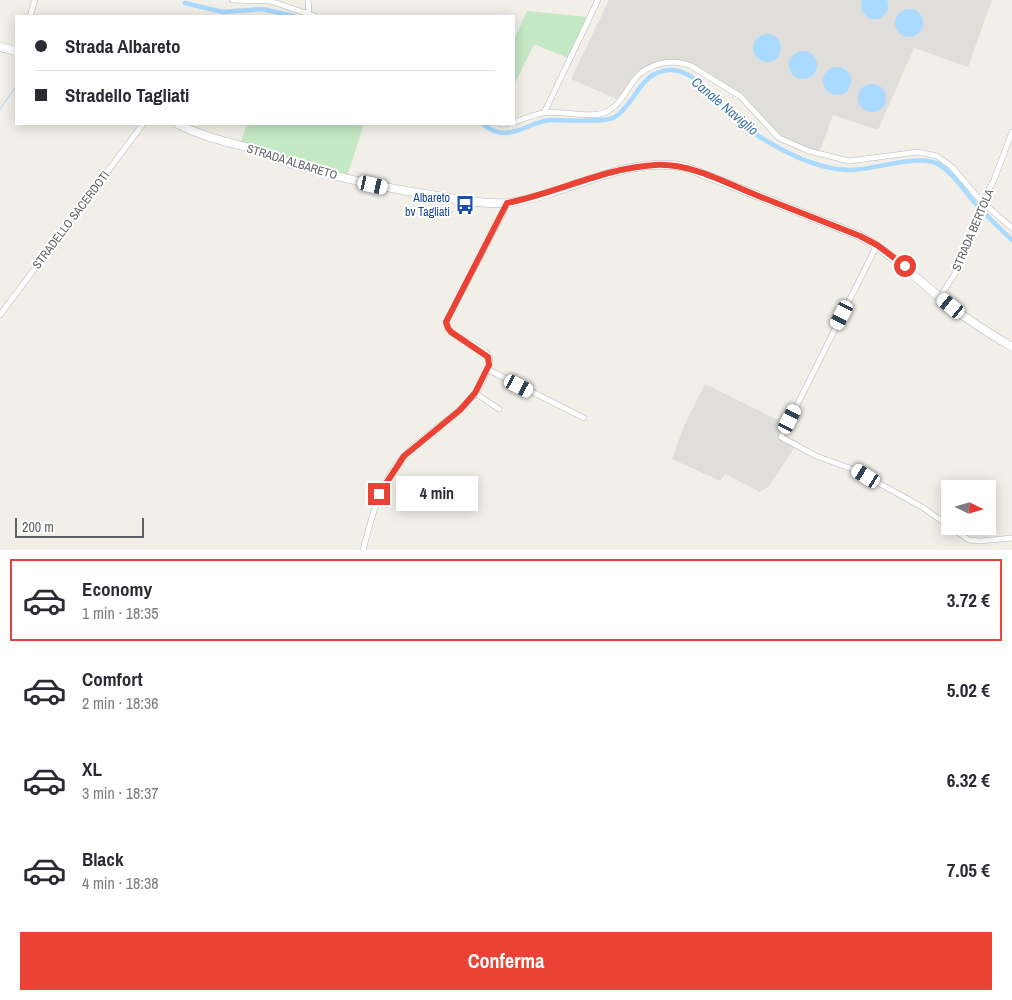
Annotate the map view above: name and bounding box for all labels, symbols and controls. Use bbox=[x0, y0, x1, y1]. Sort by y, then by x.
text: Strada Albareto bbox=[65, 33, 180, 59]
water label: Canale Naviglio bbox=[688, 73, 762, 139]
text: Stradello Tagliati bbox=[65, 82, 189, 108]
street label: STRADA ALBARETO bbox=[245, 141, 340, 183]
street label: STRADELLO SACERDOTI bbox=[29, 168, 113, 272]
car bbox=[356, 174, 389, 196]
street label: STRADA BERTOLA bbox=[948, 186, 998, 273]
place label: Albareto bv Tagliati bbox=[405, 190, 450, 220]
bus stop icon: Albareto bv Tagliati bbox=[454, 194, 476, 216]
route start bbox=[894, 255, 916, 277]
car bbox=[934, 291, 967, 321]
car bbox=[828, 298, 855, 332]
car bbox=[502, 373, 535, 399]
car bbox=[776, 402, 803, 436]
car bbox=[849, 462, 882, 490]
callout: 4 min bbox=[396, 476, 479, 512]
north arrow bbox=[941, 480, 996, 535]
map controls bbox=[941, 480, 996, 535]
text: 4 min bbox=[420, 482, 454, 504]
route end bbox=[368, 483, 390, 505]
scale bar bbox=[15, 515, 144, 538]
text: 200 m bbox=[22, 518, 54, 536]
text: Economy bbox=[82, 576, 152, 602]
icon: car bbox=[22, 578, 67, 623]
text: 3.72 € bbox=[947, 587, 990, 613]
text: 1 min · 18:35 bbox=[82, 602, 159, 624]
text: Comfort bbox=[82, 666, 143, 692]
icon: car bbox=[22, 668, 67, 713]
text: 5.02 € bbox=[947, 677, 990, 703]
text: 2 min · 18:36 bbox=[82, 692, 159, 714]
text: XL bbox=[82, 756, 102, 782]
icon: car bbox=[22, 758, 67, 803]
text: 6.32 € bbox=[947, 767, 990, 793]
text: 3 min · 18:37 bbox=[82, 782, 159, 804]
text: Black bbox=[82, 846, 124, 872]
icon: car bbox=[22, 848, 67, 893]
text: 7.05 € bbox=[947, 857, 990, 883]
text: 4 min · 18:38 bbox=[82, 872, 159, 894]
button: Conferma bbox=[20, 932, 992, 990]

